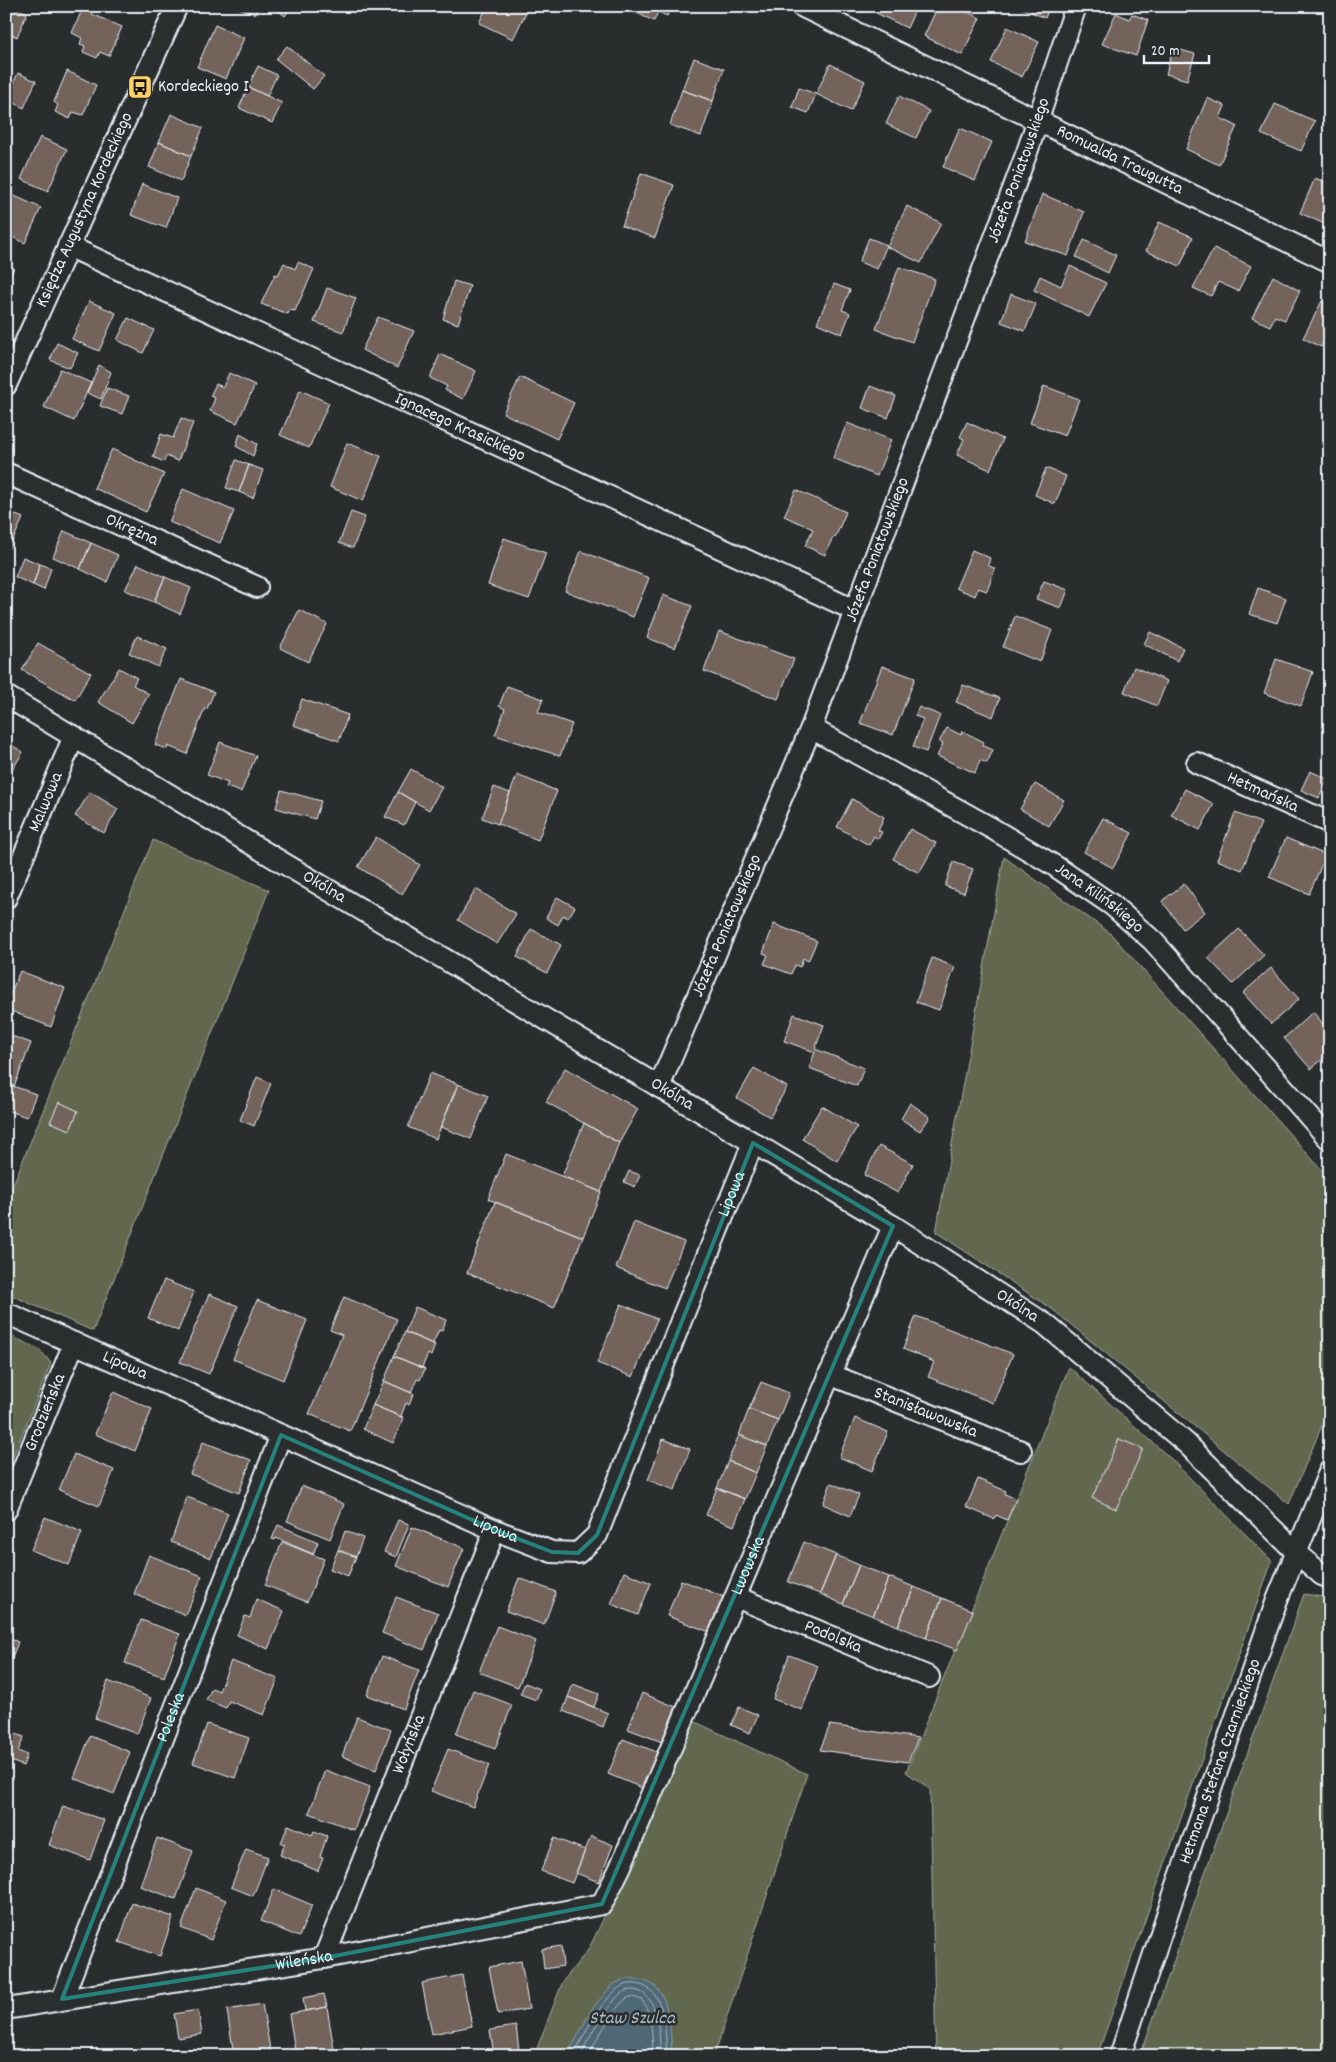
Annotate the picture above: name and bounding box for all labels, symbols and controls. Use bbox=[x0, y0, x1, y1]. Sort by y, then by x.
scale bar bbox=[1144, 32, 1208, 64]
text: 20 m bbox=[1151, 41, 1179, 63]
bus stop icon: Kordeckiego I bbox=[127, 74, 153, 100]
place label: Kordeckiego I bbox=[158, 75, 249, 100]
street label: Józefa Poniatowskiego bbox=[981, 95, 1057, 247]
street label: Księdza Augustyna Kordeckiego bbox=[30, 108, 140, 312]
street label: Romualda Traugutta bbox=[1052, 119, 1188, 202]
street label: Ignacego Krasickiego bbox=[391, 386, 529, 469]
street label: Józefa Poniatowskiego bbox=[839, 474, 916, 626]
street label: Okrężna bbox=[101, 507, 163, 553]
street label: Hetmańska bbox=[1223, 766, 1303, 820]
street label: Malwowa bbox=[23, 768, 70, 836]
street label: Józefa Poniatowskiego bbox=[686, 851, 769, 1001]
street label: Jana Kilińskiego bbox=[1049, 857, 1149, 940]
street label: Okólna bbox=[297, 865, 351, 910]
street label: Okólna bbox=[645, 1072, 699, 1117]
street label: Lipowa bbox=[712, 1167, 753, 1221]
street label: Okólna bbox=[991, 1283, 1044, 1330]
street label: Lipowa bbox=[98, 1345, 152, 1387]
street label: Grodzieńska bbox=[19, 1370, 73, 1455]
street label: Stanisławowska bbox=[870, 1381, 982, 1445]
street label: Lipowa bbox=[468, 1509, 522, 1550]
street label: Lwowska bbox=[725, 1532, 772, 1599]
street label: Podolska bbox=[800, 1614, 866, 1661]
street label: Hetmana Stefana Czarnieckiego bbox=[1173, 1656, 1268, 1868]
street label: Poleska bbox=[150, 1688, 193, 1746]
street label: Wołyńska bbox=[386, 1710, 433, 1778]
street label: Wileńska bbox=[274, 1944, 336, 1978]
water label: Staw Szulca bbox=[589, 2006, 676, 2033]

